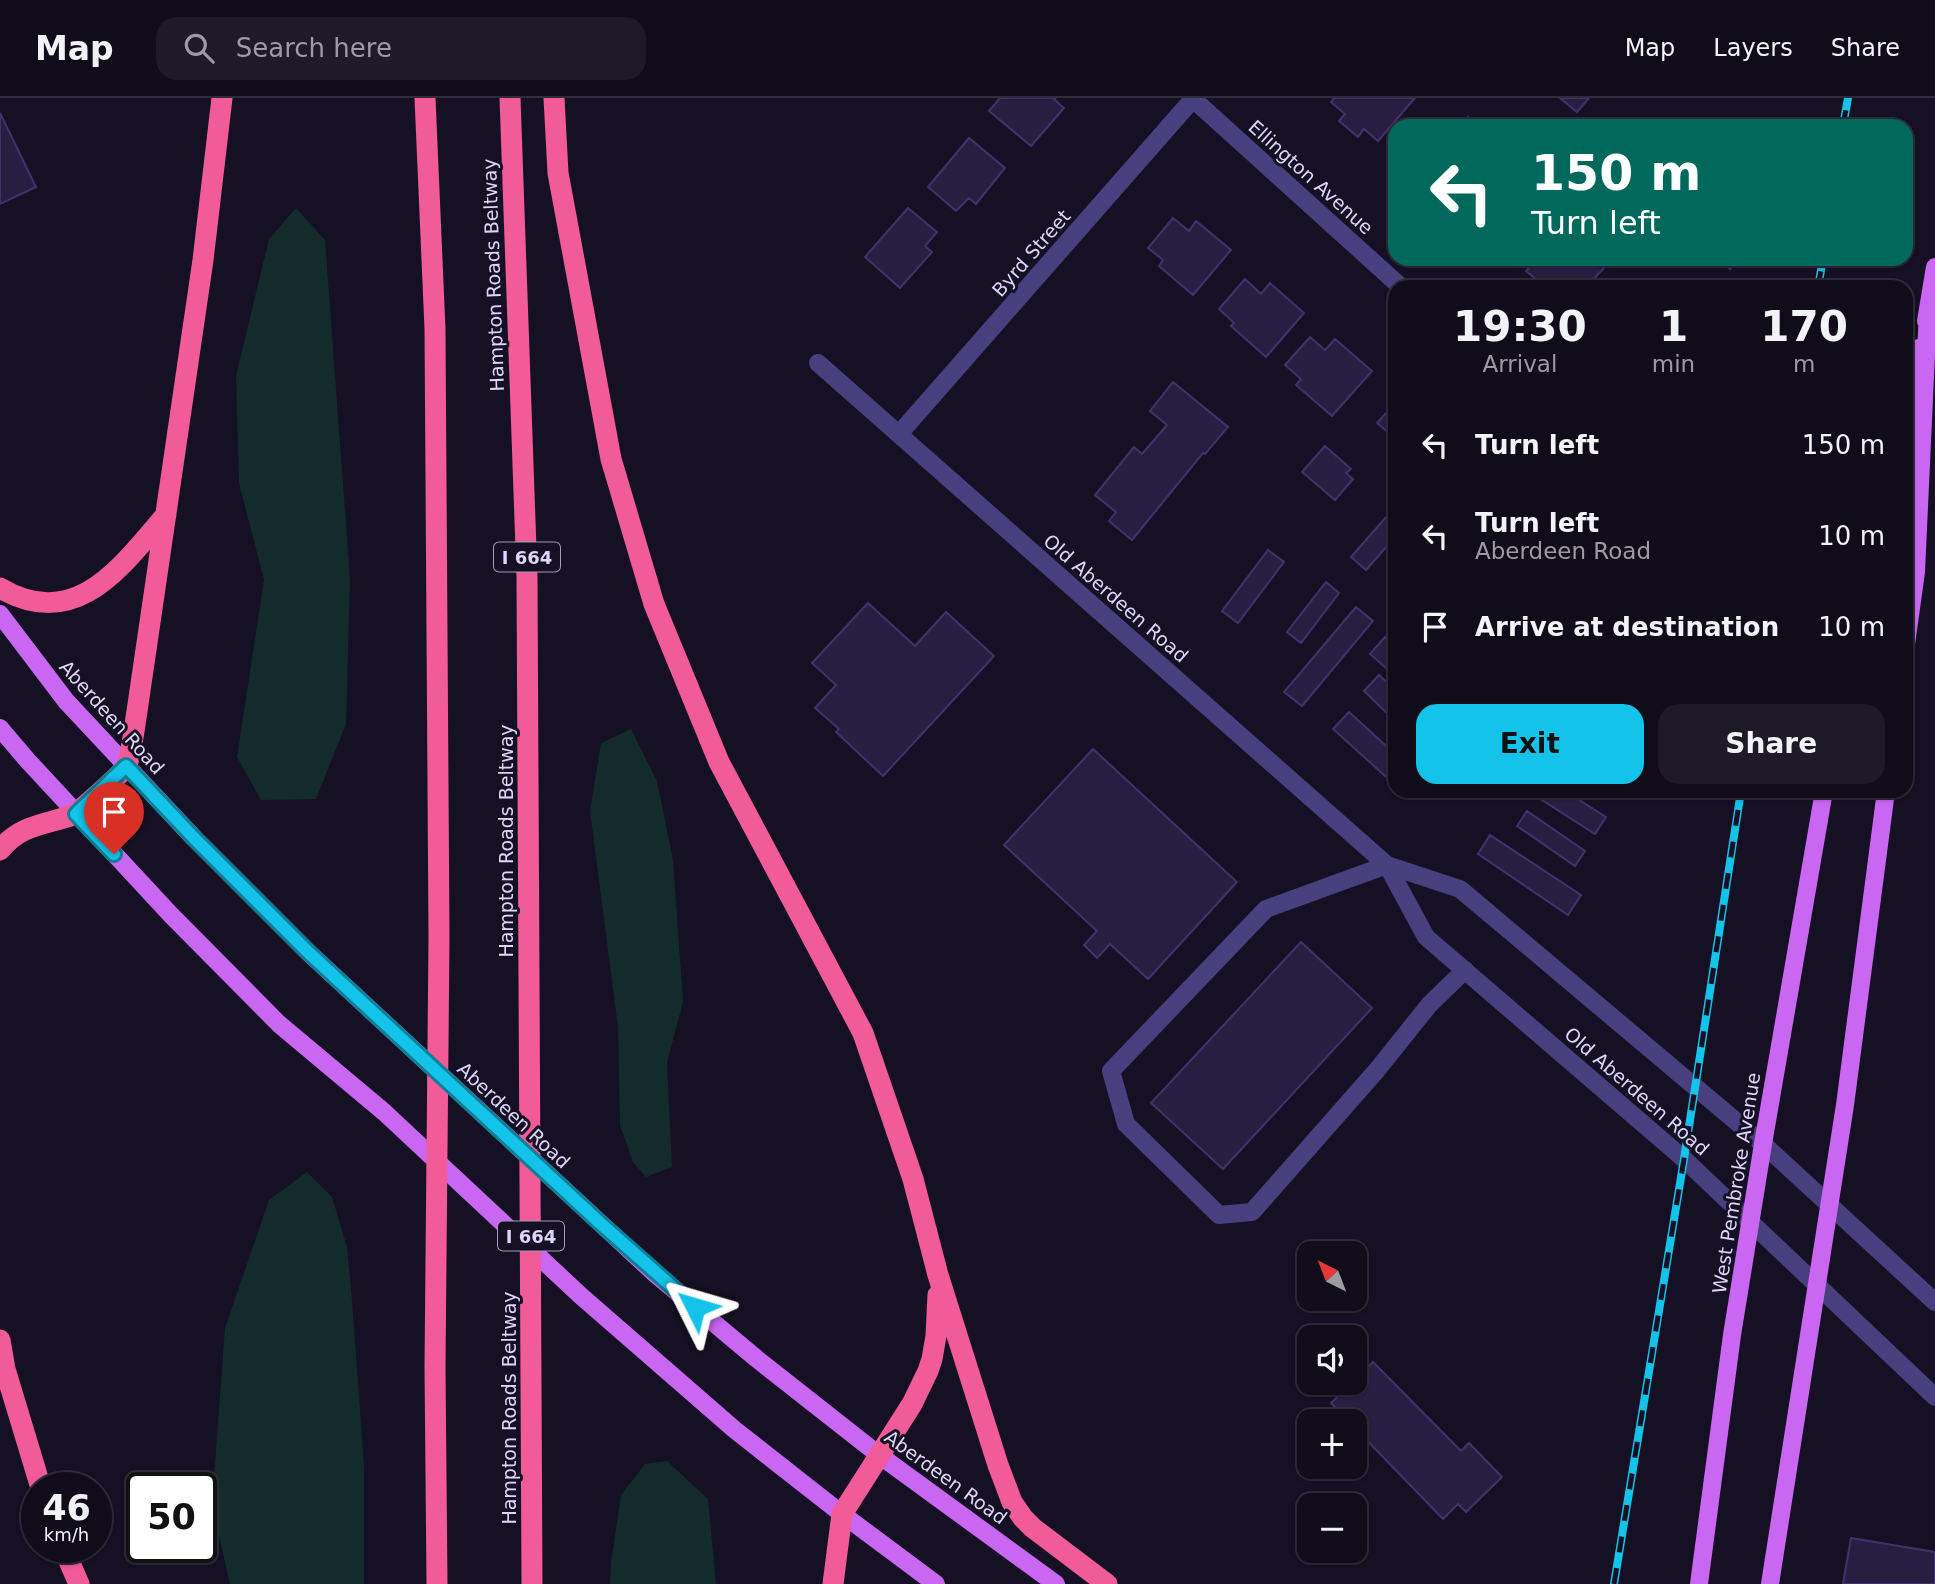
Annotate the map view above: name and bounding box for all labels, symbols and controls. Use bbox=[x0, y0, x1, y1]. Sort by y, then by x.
search box bbox=[156, 17, 646, 80]
text: Map bbox=[35, 29, 114, 68]
icon: search bbox=[180, 29, 218, 67]
text: Search here bbox=[236, 33, 392, 63]
text: Map bbox=[1625, 34, 1675, 62]
text: Layers bbox=[1713, 34, 1793, 62]
text: Share bbox=[1831, 34, 1900, 62]
street label: Ellington Avenue bbox=[1244, 115, 1378, 239]
text: 150 m bbox=[1531, 145, 1701, 202]
icon: left bbox=[1416, 147, 1507, 238]
street label: Hampton Roads Beltway bbox=[478, 158, 508, 392]
text: Turn left bbox=[1531, 204, 1661, 242]
street label: Byrd Street bbox=[987, 205, 1075, 301]
text: 19:30 bbox=[1453, 302, 1587, 351]
text: 1 bbox=[1659, 302, 1688, 351]
text: 170 bbox=[1760, 302, 1848, 351]
text: Arrival bbox=[1483, 351, 1557, 377]
text: min bbox=[1652, 351, 1695, 377]
text: m bbox=[1793, 351, 1815, 377]
icon: left bbox=[1416, 426, 1454, 464]
text: Turn left bbox=[1475, 430, 1599, 460]
text: 150 m bbox=[1802, 430, 1885, 460]
text: Turn left bbox=[1475, 508, 1599, 538]
icon: left bbox=[1416, 517, 1454, 555]
text: 10 m bbox=[1818, 521, 1885, 551]
street label: Old Aberdeen Road bbox=[1039, 529, 1193, 667]
text: Aberdeen Road bbox=[1475, 538, 1651, 564]
road number: I 664 bbox=[494, 542, 560, 572]
icon: arrive bbox=[1416, 608, 1454, 646]
text: Arrive at destination bbox=[1475, 612, 1779, 642]
text: 10 m bbox=[1818, 612, 1885, 642]
street label: Aberdeen Road bbox=[55, 656, 169, 778]
button: Exit bbox=[1416, 704, 1644, 784]
button: Share bbox=[1658, 704, 1885, 784]
street label: Hampton Roads Beltway bbox=[495, 724, 517, 958]
pin bbox=[84, 782, 144, 854]
icon: arrive bbox=[95, 793, 133, 831]
street label: Old Aberdeen Road bbox=[1560, 1022, 1714, 1160]
street label: Aberdeen Road bbox=[453, 1057, 575, 1173]
street label: West Pembroke Avenue bbox=[1708, 1071, 1764, 1295]
road number: I 664 bbox=[498, 1222, 564, 1251]
north arrow bbox=[1297, 1241, 1367, 1311]
map controls bbox=[1297, 1241, 1367, 1563]
position arrow bbox=[658, 1270, 732, 1344]
street label: Hampton Roads Beltway bbox=[498, 1291, 520, 1525]
button: sound bbox=[1297, 1325, 1367, 1395]
button: + bbox=[1297, 1409, 1367, 1479]
street label: Aberdeen Road bbox=[881, 1425, 1011, 1529]
speed limit sign: 50 bbox=[126, 1472, 217, 1563]
text: 46 bbox=[42, 1488, 91, 1528]
button: − bbox=[1297, 1493, 1367, 1563]
text: km/h bbox=[44, 1524, 89, 1545]

